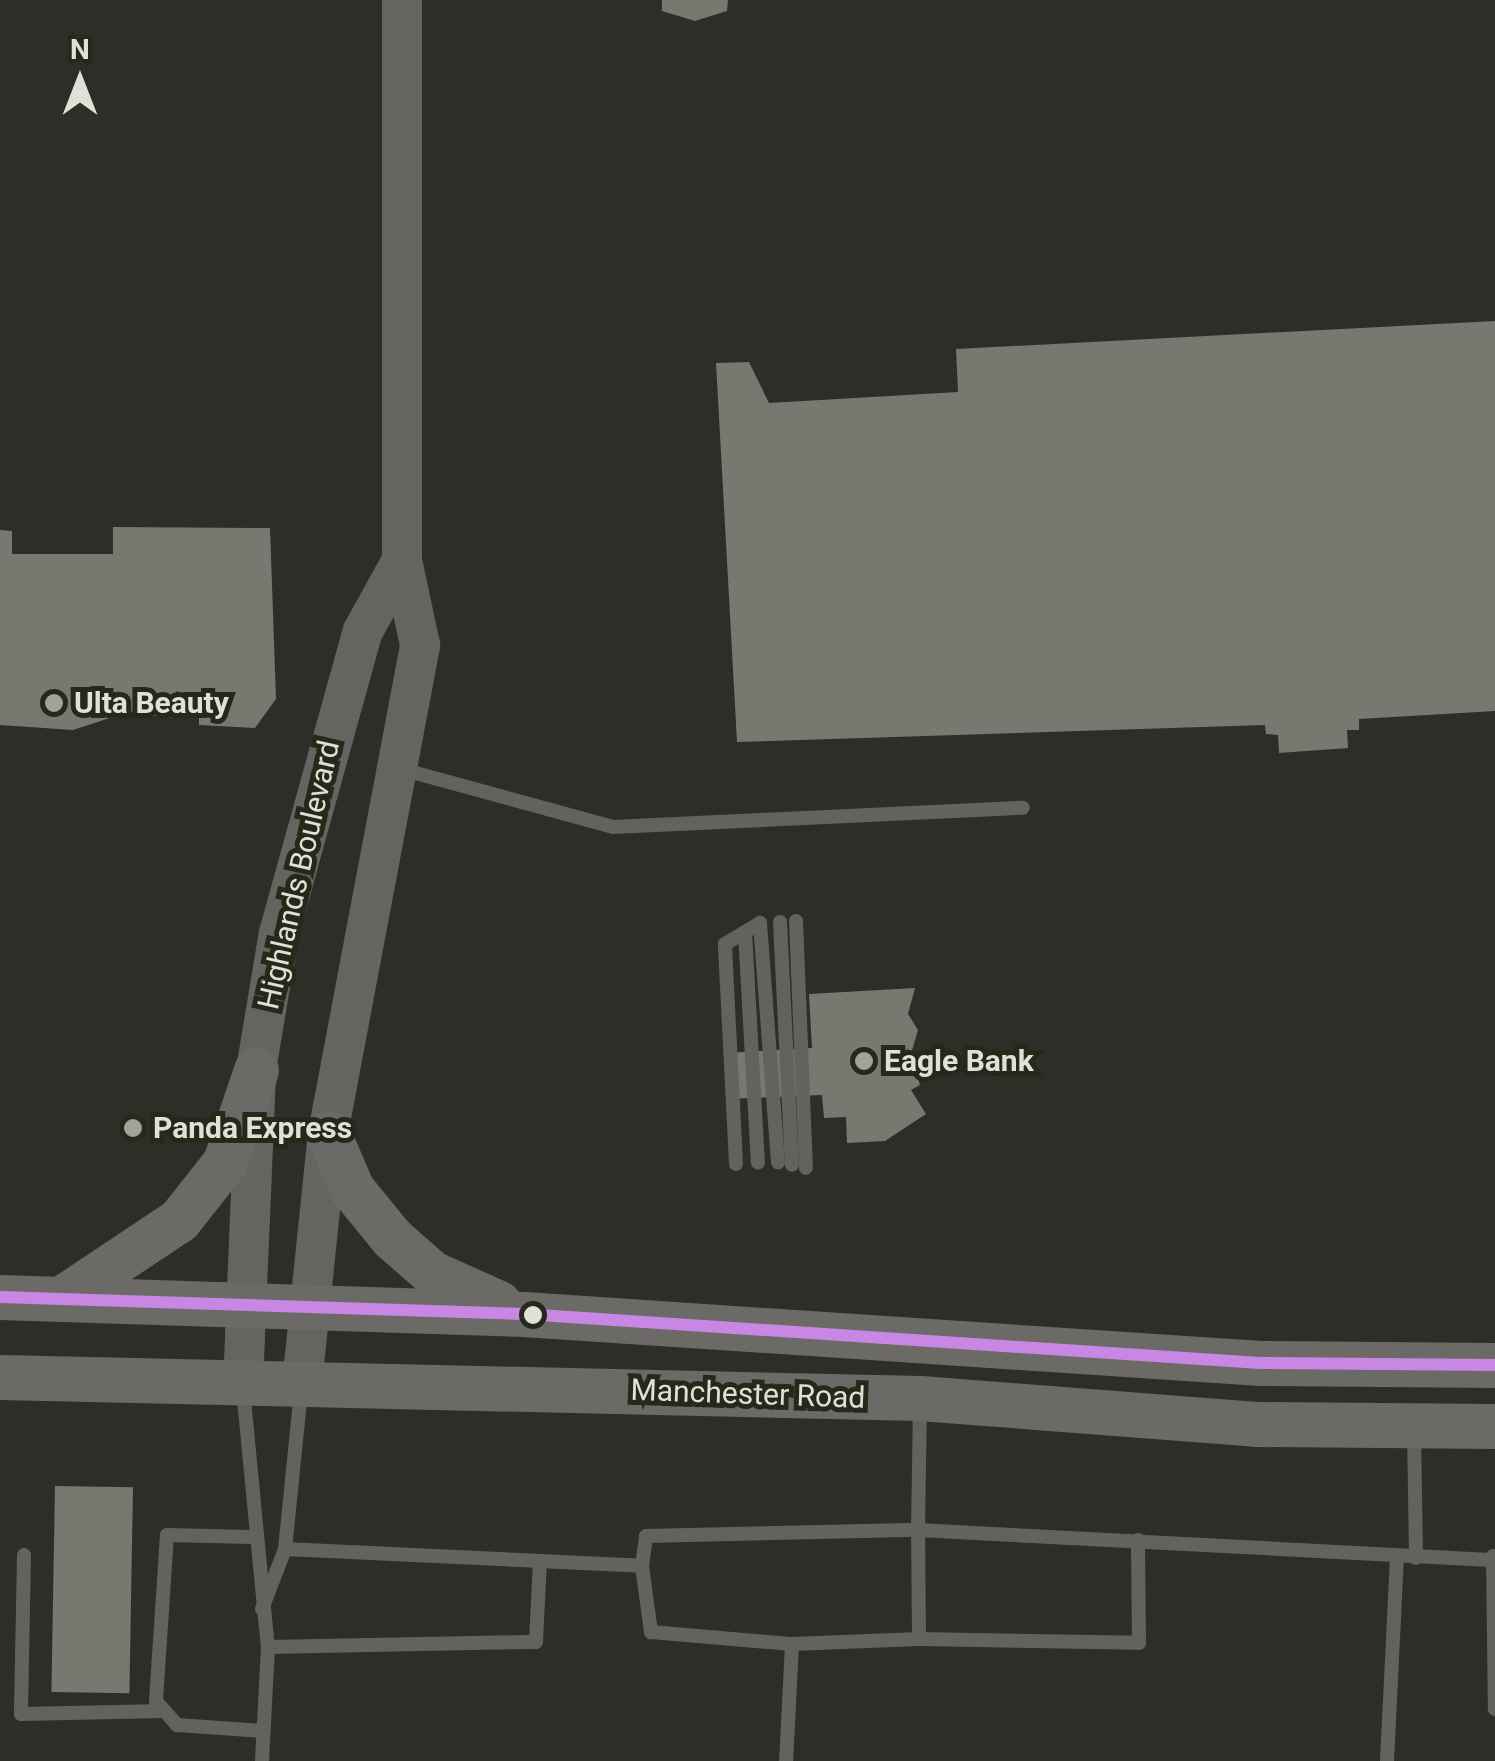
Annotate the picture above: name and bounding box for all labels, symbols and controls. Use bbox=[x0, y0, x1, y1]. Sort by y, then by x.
north arrow bbox=[30, 30, 130, 130]
text: N bbox=[70, 33, 90, 66]
place label: Ulta Beauty bbox=[74, 685, 229, 721]
marker: Ulta Beauty bbox=[43, 692, 65, 714]
street label: Highlands Boulevard bbox=[251, 737, 347, 1013]
place label: Eagle Bank bbox=[884, 1043, 1034, 1079]
marker: Eagle Bank bbox=[853, 1050, 875, 1072]
place label: Panda Express bbox=[153, 1110, 352, 1146]
marker: Panda Express bbox=[122, 1117, 144, 1139]
unlabelled marker bbox=[523, 1305, 543, 1325]
street label: Manchester Road bbox=[630, 1372, 866, 1416]

